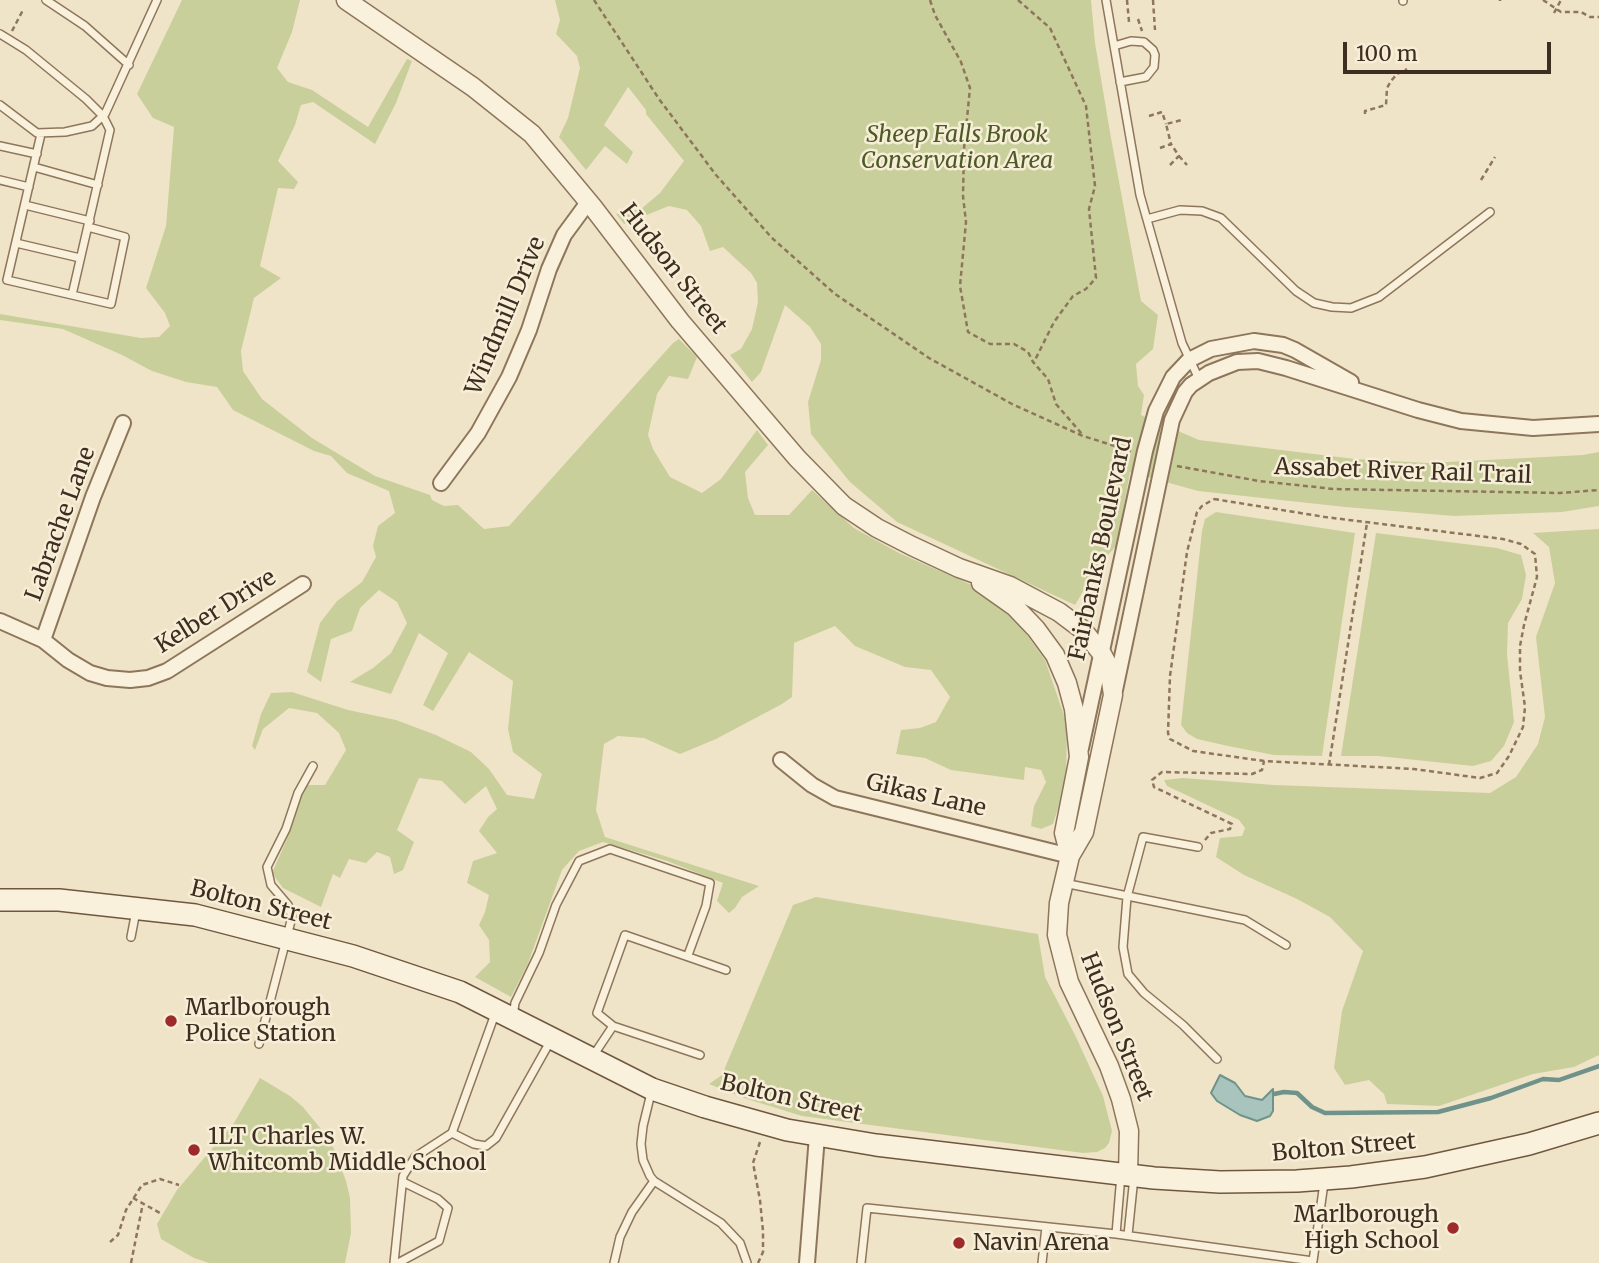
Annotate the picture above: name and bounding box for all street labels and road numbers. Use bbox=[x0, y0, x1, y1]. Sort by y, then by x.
street label: Hudson Street bbox=[614, 198, 732, 340]
street label: Windmill Drive bbox=[460, 233, 552, 399]
street label: Fairbanks Boulevard bbox=[1064, 435, 1138, 663]
street label: Labrache Lane bbox=[20, 443, 102, 605]
street label: Assabet River Rail Trail bbox=[1274, 454, 1532, 490]
street label: Kelber Drive bbox=[151, 564, 281, 660]
street label: Gikas Lane bbox=[863, 769, 989, 823]
street label: Bolton Street bbox=[188, 875, 334, 937]
street label: Hudson Street bbox=[1074, 949, 1158, 1105]
street label: Bolton Street bbox=[718, 1069, 864, 1129]
street label: Bolton Street bbox=[1271, 1128, 1417, 1168]

